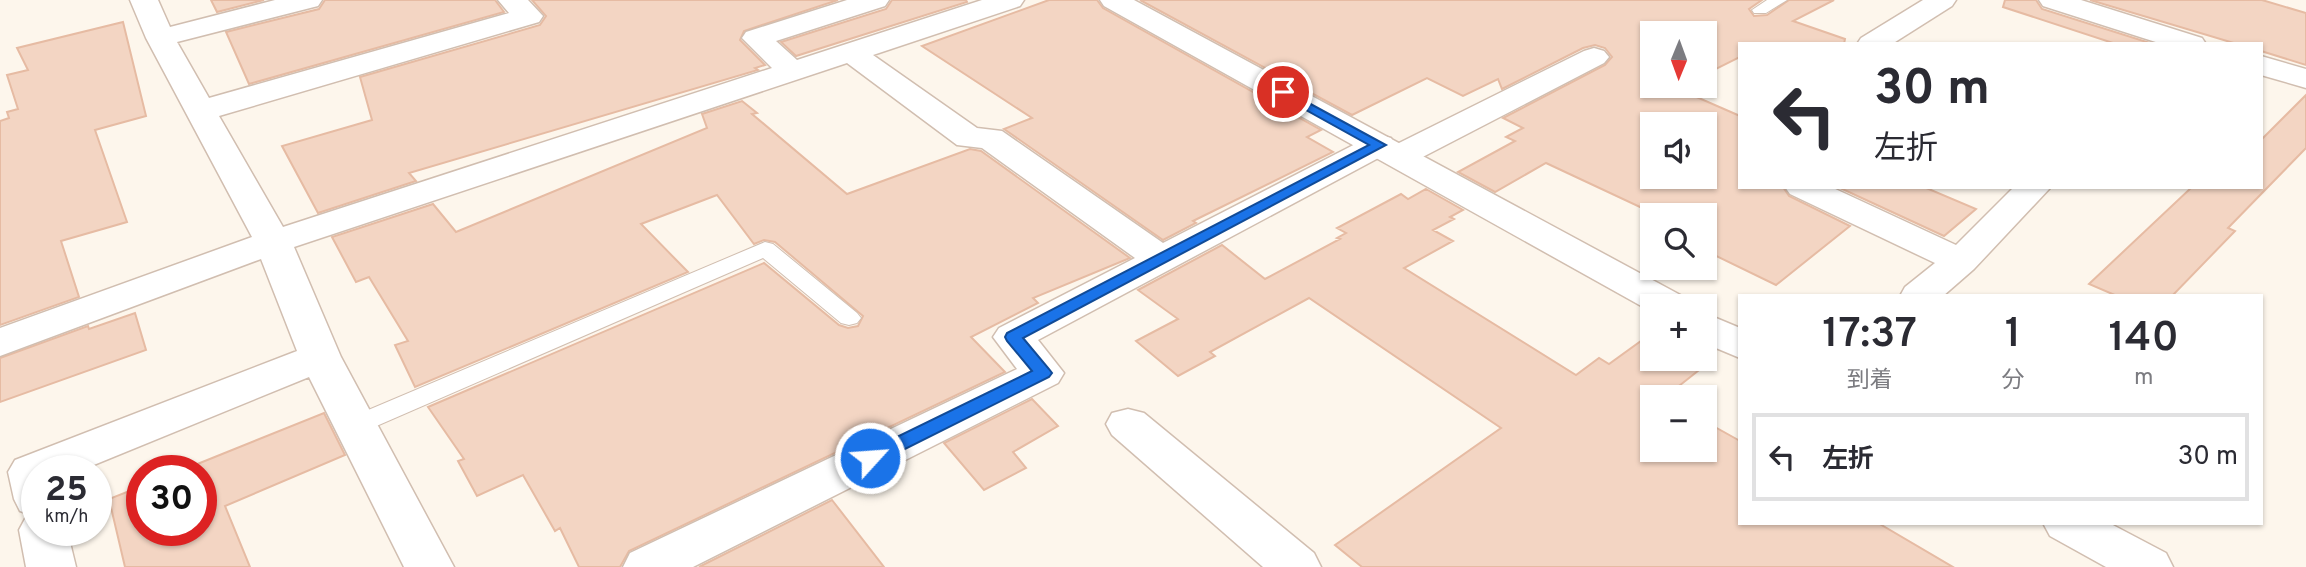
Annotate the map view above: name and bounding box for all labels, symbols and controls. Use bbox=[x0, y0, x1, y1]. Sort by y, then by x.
north arrow bbox=[1640, 21, 1717, 98]
map controls bbox=[1640, 21, 1717, 462]
text: 30 m bbox=[1874, 60, 1990, 122]
pin bbox=[1253, 62, 1313, 122]
icon: left bbox=[1759, 70, 1850, 161]
icon: arrive bbox=[1264, 73, 1302, 111]
button: sound bbox=[1640, 112, 1717, 189]
text: 左折 bbox=[1874, 130, 1938, 170]
button: search bbox=[1640, 203, 1717, 280]
button: + bbox=[1640, 294, 1717, 371]
text: 17:37 bbox=[1822, 309, 1917, 362]
text: 1 bbox=[2005, 309, 2021, 362]
text: 140 bbox=[2109, 313, 2179, 366]
text: m bbox=[2134, 364, 2153, 393]
text: 到着 bbox=[1847, 367, 1893, 396]
text: 分 bbox=[2001, 367, 2024, 396]
button: − bbox=[1640, 385, 1717, 462]
position arrow bbox=[833, 421, 907, 495]
icon: left bbox=[1763, 438, 1801, 476]
text: 30 m bbox=[2178, 441, 2238, 474]
text: 左折 bbox=[1822, 444, 1874, 477]
speed limit sign: 30 bbox=[126, 455, 217, 546]
text: 25 bbox=[45, 469, 88, 513]
text: km/h bbox=[45, 506, 88, 529]

